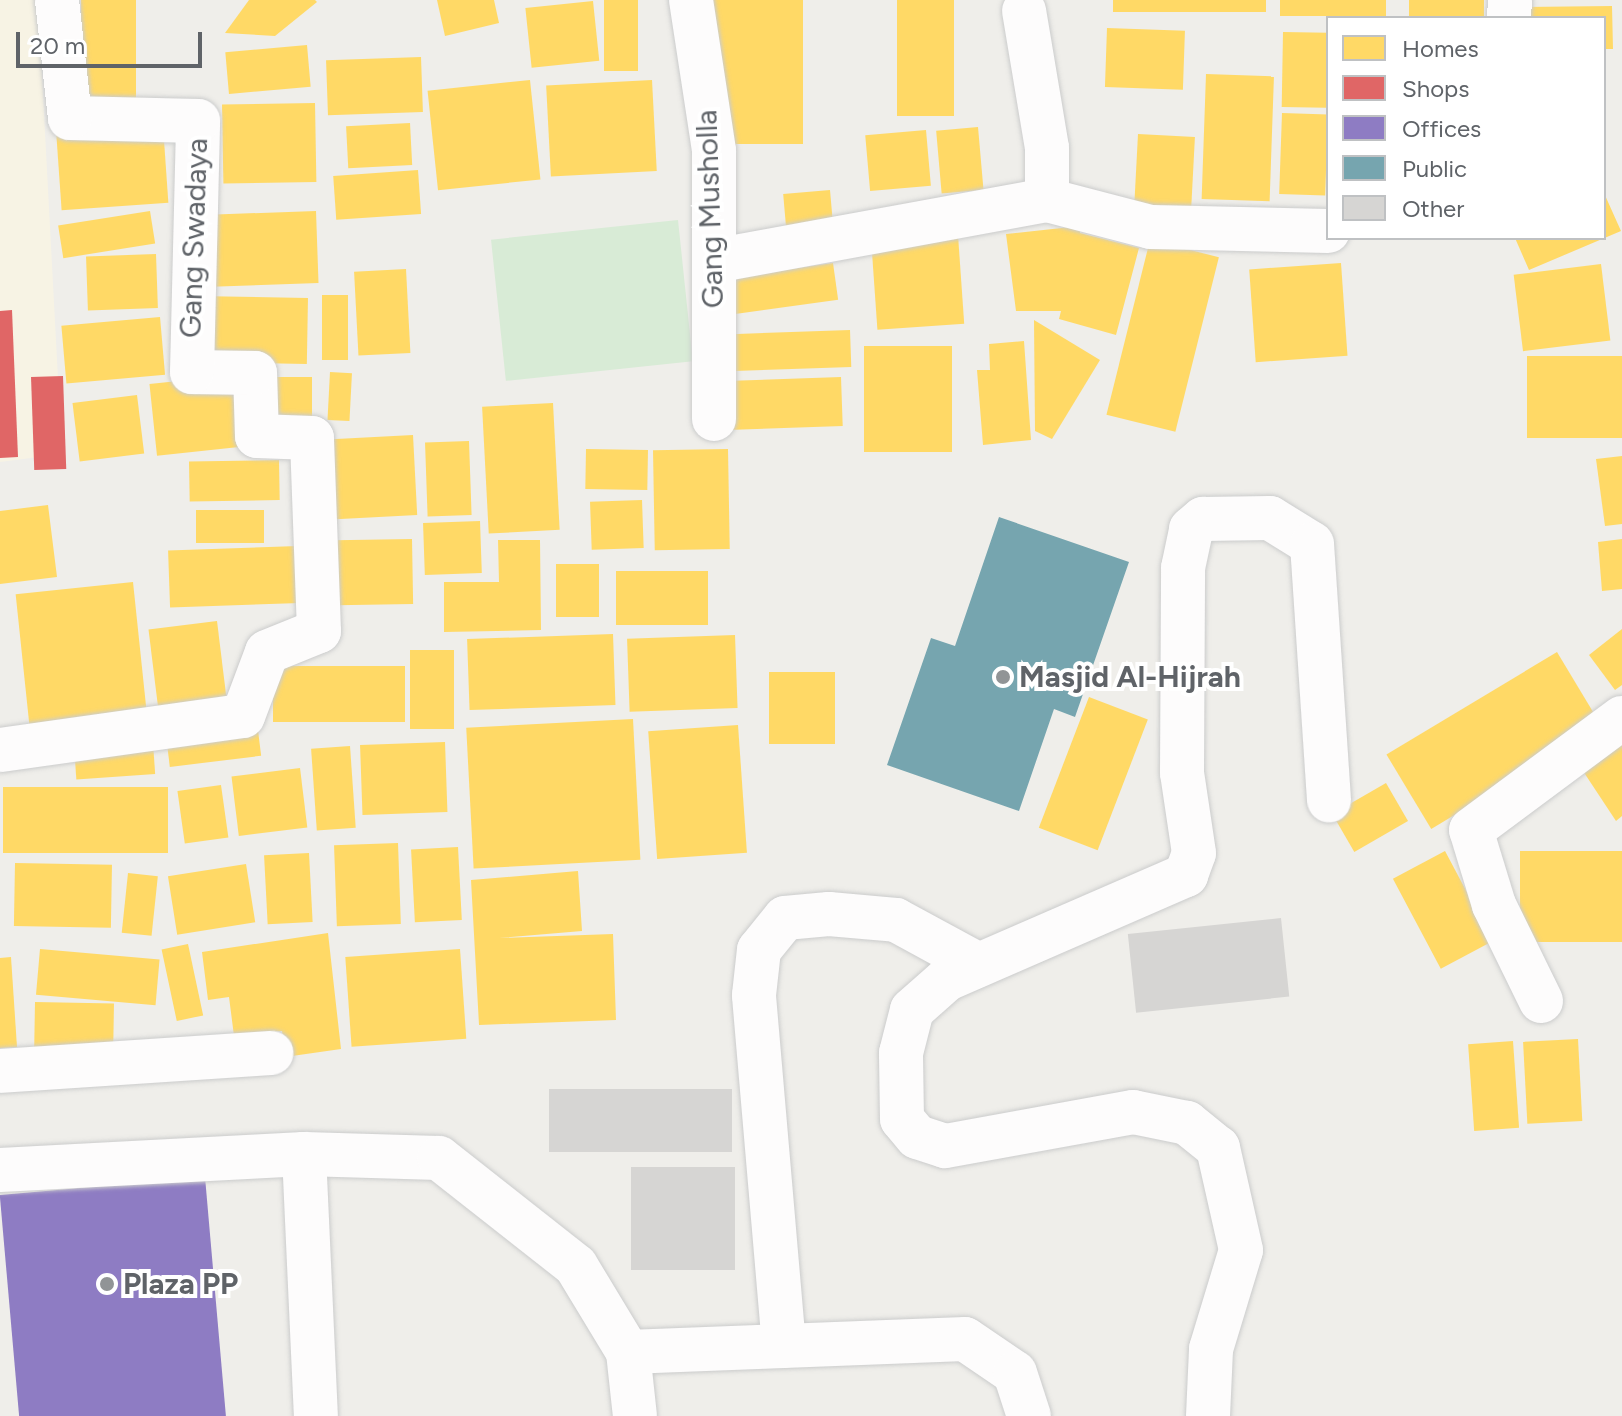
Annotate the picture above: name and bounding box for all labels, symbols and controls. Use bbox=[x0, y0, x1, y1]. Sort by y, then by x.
scale bar bbox=[20, 16, 206, 66]
legend bbox=[1326, 16, 1606, 240]
text: 20 m bbox=[30, 31, 85, 60]
text: Homes bbox=[1402, 34, 1479, 63]
text: Shops bbox=[1402, 74, 1469, 103]
street label: Gang Musholla bbox=[689, 109, 731, 309]
text: Offices bbox=[1402, 114, 1481, 143]
street label: Gang Swadaya bbox=[173, 137, 215, 339]
text: Public bbox=[1402, 154, 1467, 183]
text: Other bbox=[1402, 194, 1464, 223]
place label: Masjid Al-Hijrah bbox=[1019, 659, 1241, 695]
marker: Masjid Al-Hijrah bbox=[994, 668, 1012, 686]
place label: Plaza PP bbox=[123, 1266, 238, 1302]
marker: Plaza PP bbox=[98, 1275, 116, 1293]

